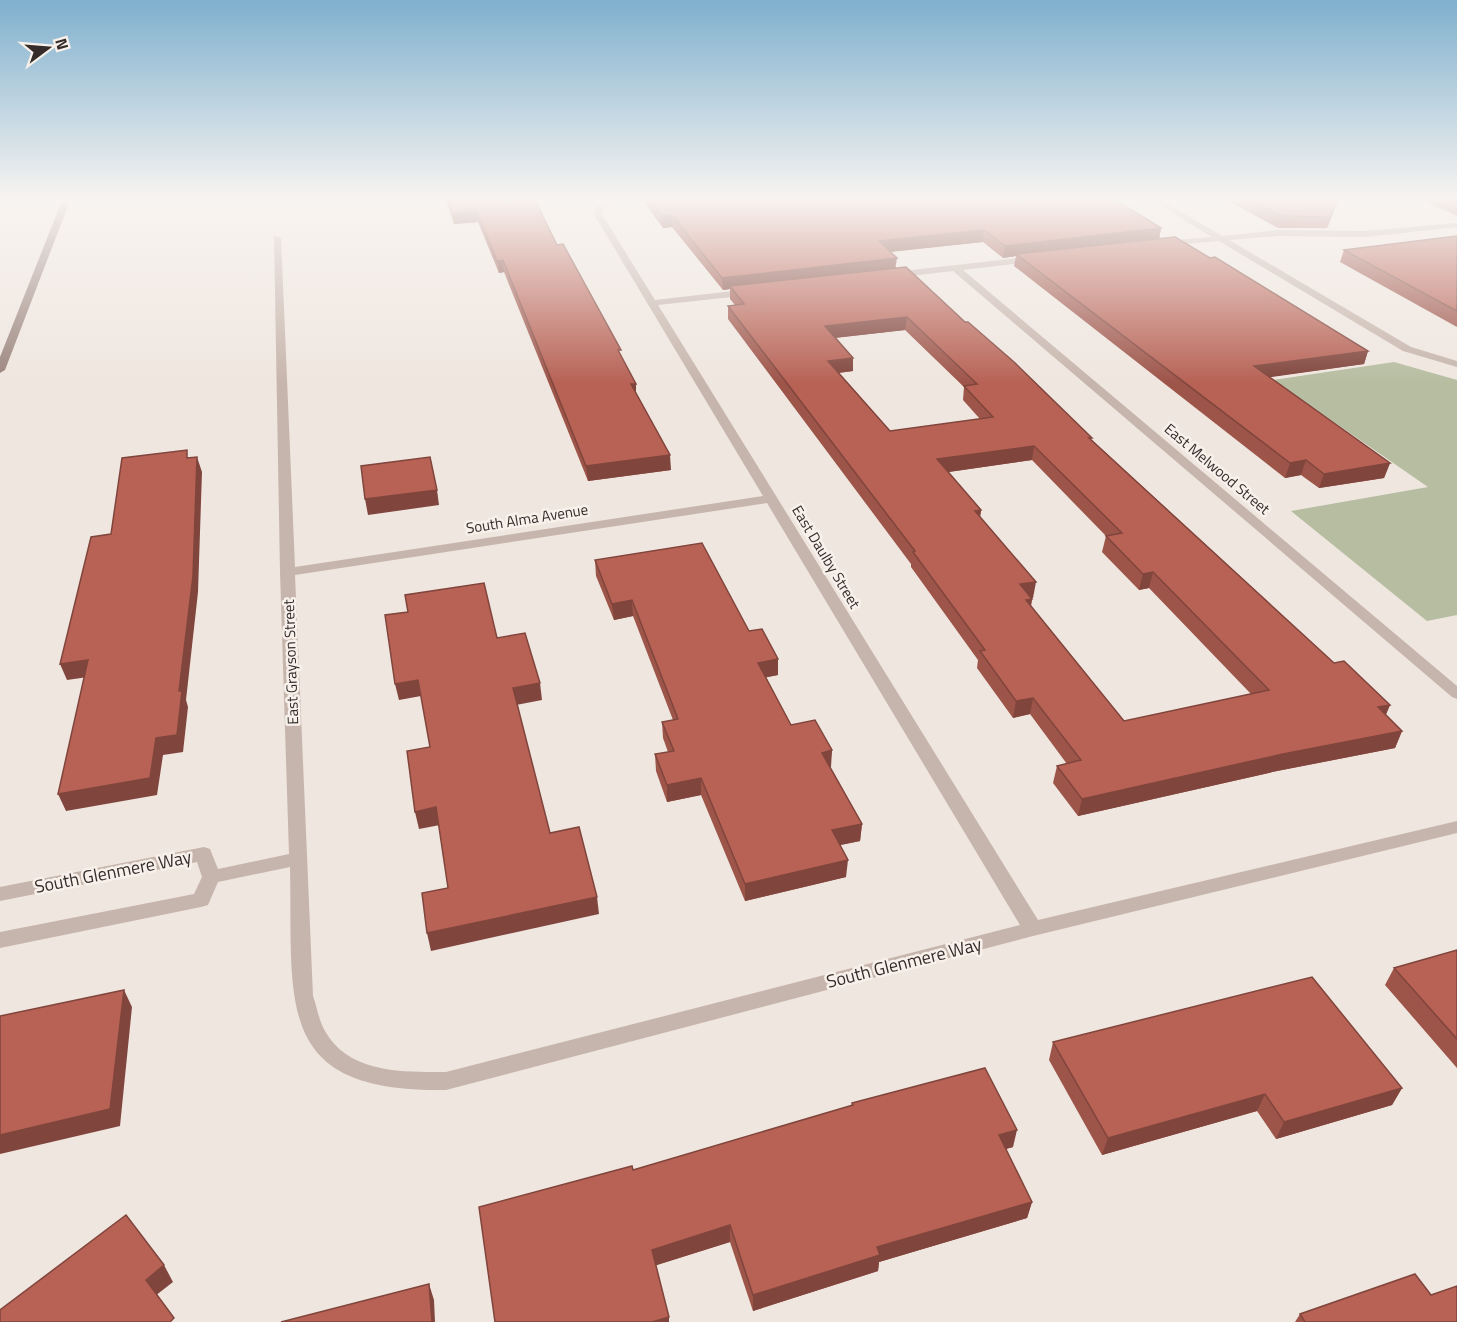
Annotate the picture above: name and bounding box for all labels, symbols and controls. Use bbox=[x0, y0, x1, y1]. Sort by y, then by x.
north arrow bbox=[18, 18, 78, 78]
text: N bbox=[49, 35, 75, 53]
street label: East Melwood Street bbox=[1159, 417, 1276, 520]
street label: South Alma Avenue bbox=[464, 498, 590, 540]
street label: East Daulby Street bbox=[786, 501, 867, 613]
street label: East Grayson Street bbox=[277, 598, 304, 725]
street label: South Glenmere Way bbox=[32, 843, 194, 900]
street label: South Glenmere Way bbox=[823, 930, 985, 995]

